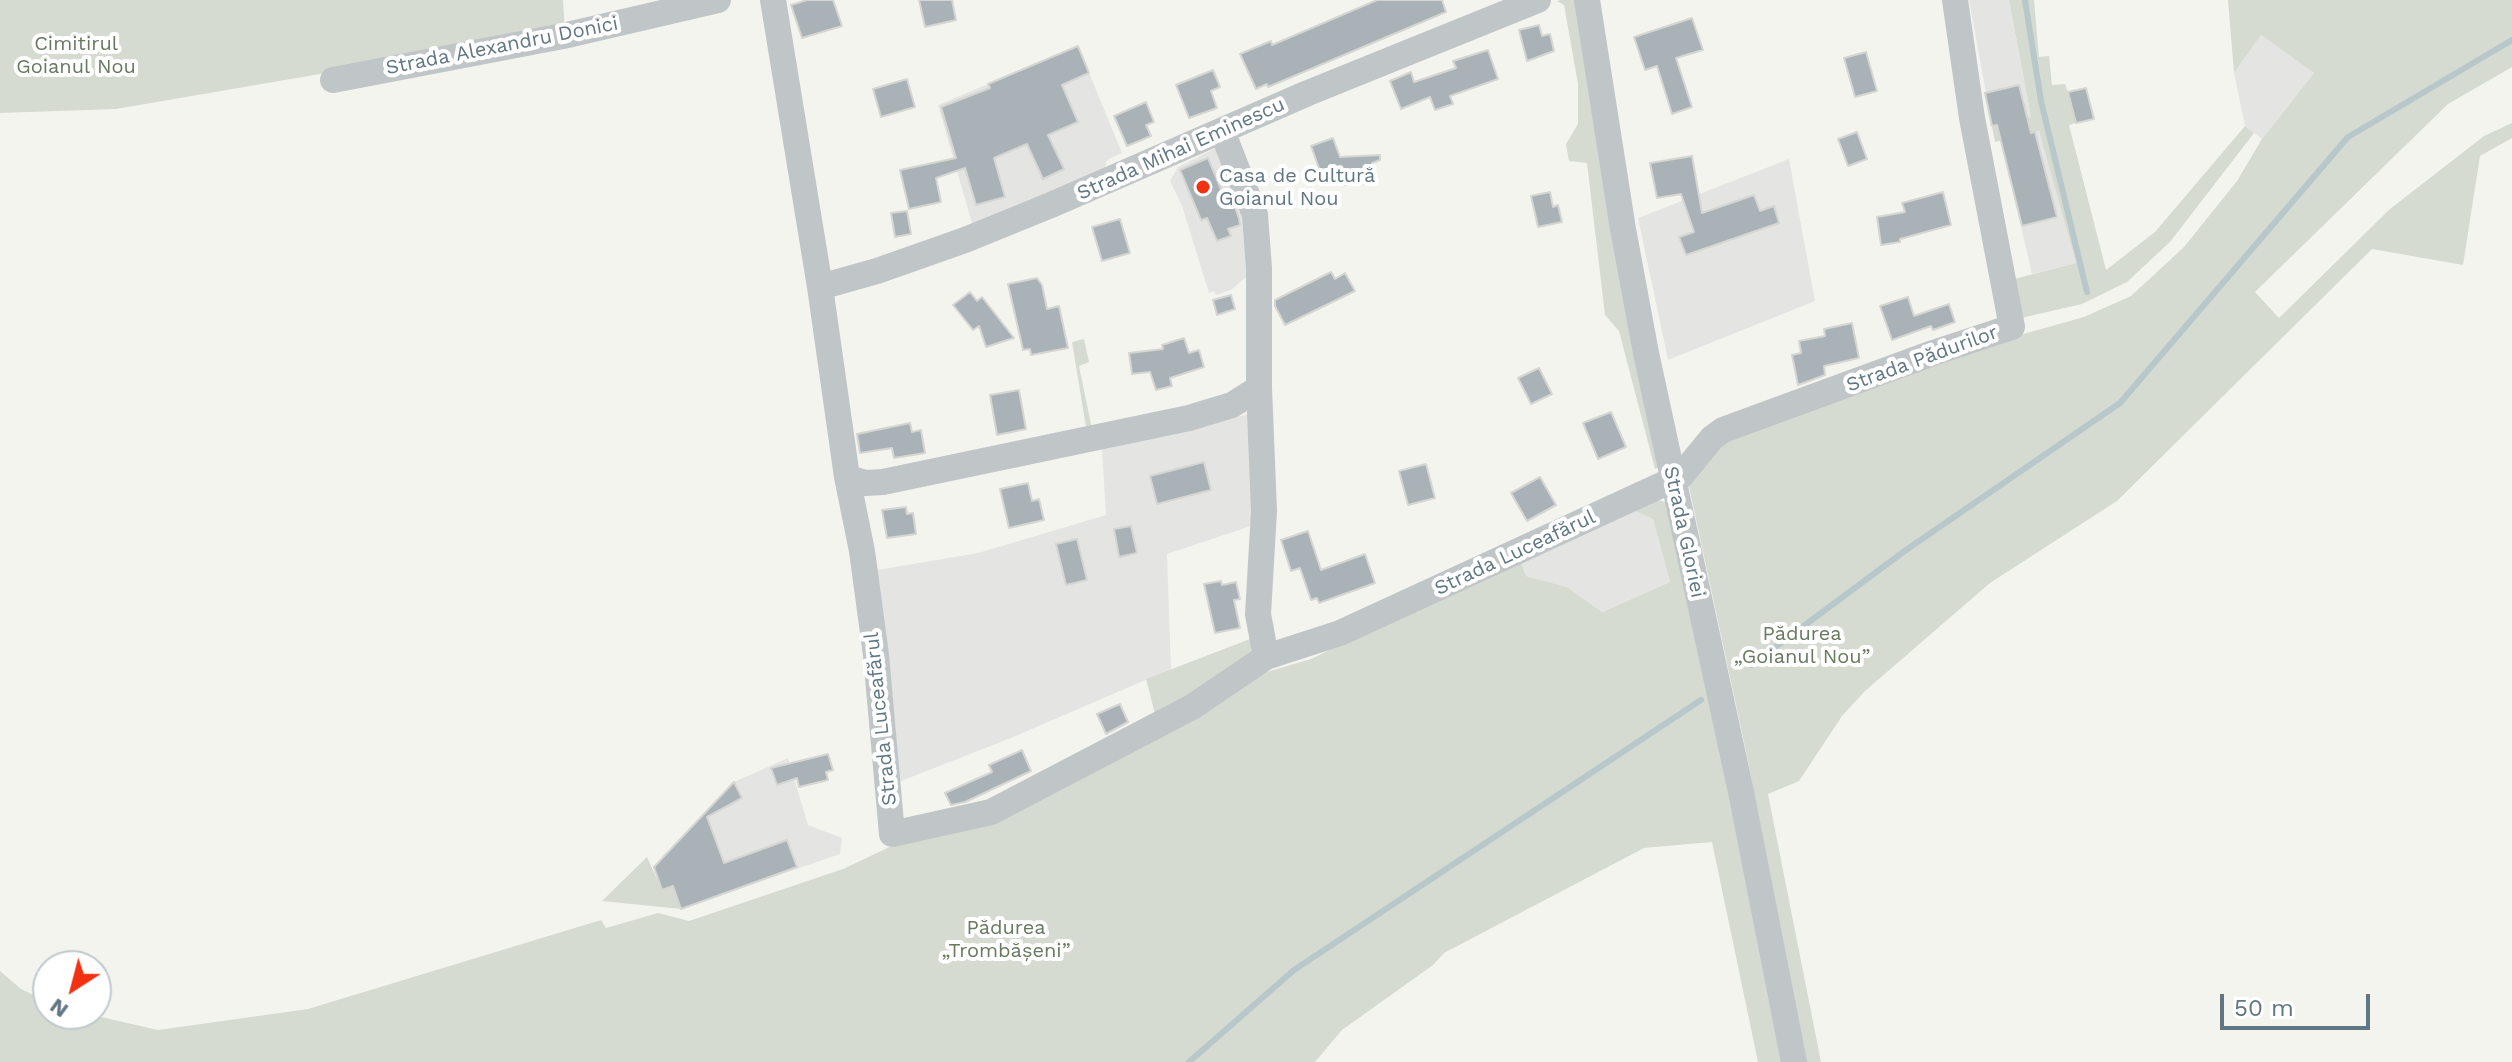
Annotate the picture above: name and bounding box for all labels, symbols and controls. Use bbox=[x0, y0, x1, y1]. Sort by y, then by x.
street label: Strada Alexandru Donici bbox=[384, 12, 620, 80]
park label: Cimitirul Goianul Nou bbox=[16, 32, 136, 79]
street label: Strada Mihai Eminescu bbox=[1074, 92, 1288, 206]
place label: Casa de Cultură Goianul Nou bbox=[1219, 164, 1375, 211]
marker: Casa de Cultură Goianul Nou bbox=[1194, 178, 1212, 196]
street label: Strada Pădurilor bbox=[1843, 320, 2001, 398]
street label: Strada Gloriei bbox=[1658, 464, 1710, 600]
street label: Strada Luceafărul bbox=[1431, 505, 1599, 601]
park label: Pădurea „Goianul Nou” bbox=[1734, 622, 1870, 669]
street label: Strada Luceafărul bbox=[860, 631, 902, 807]
park label: Pădurea „Trombășeni” bbox=[941, 916, 1071, 963]
north arrow bbox=[32, 950, 112, 1030]
scale bar bbox=[2224, 978, 2374, 1028]
text: N bbox=[45, 993, 73, 1023]
text: 50 m bbox=[2234, 994, 2294, 1022]

